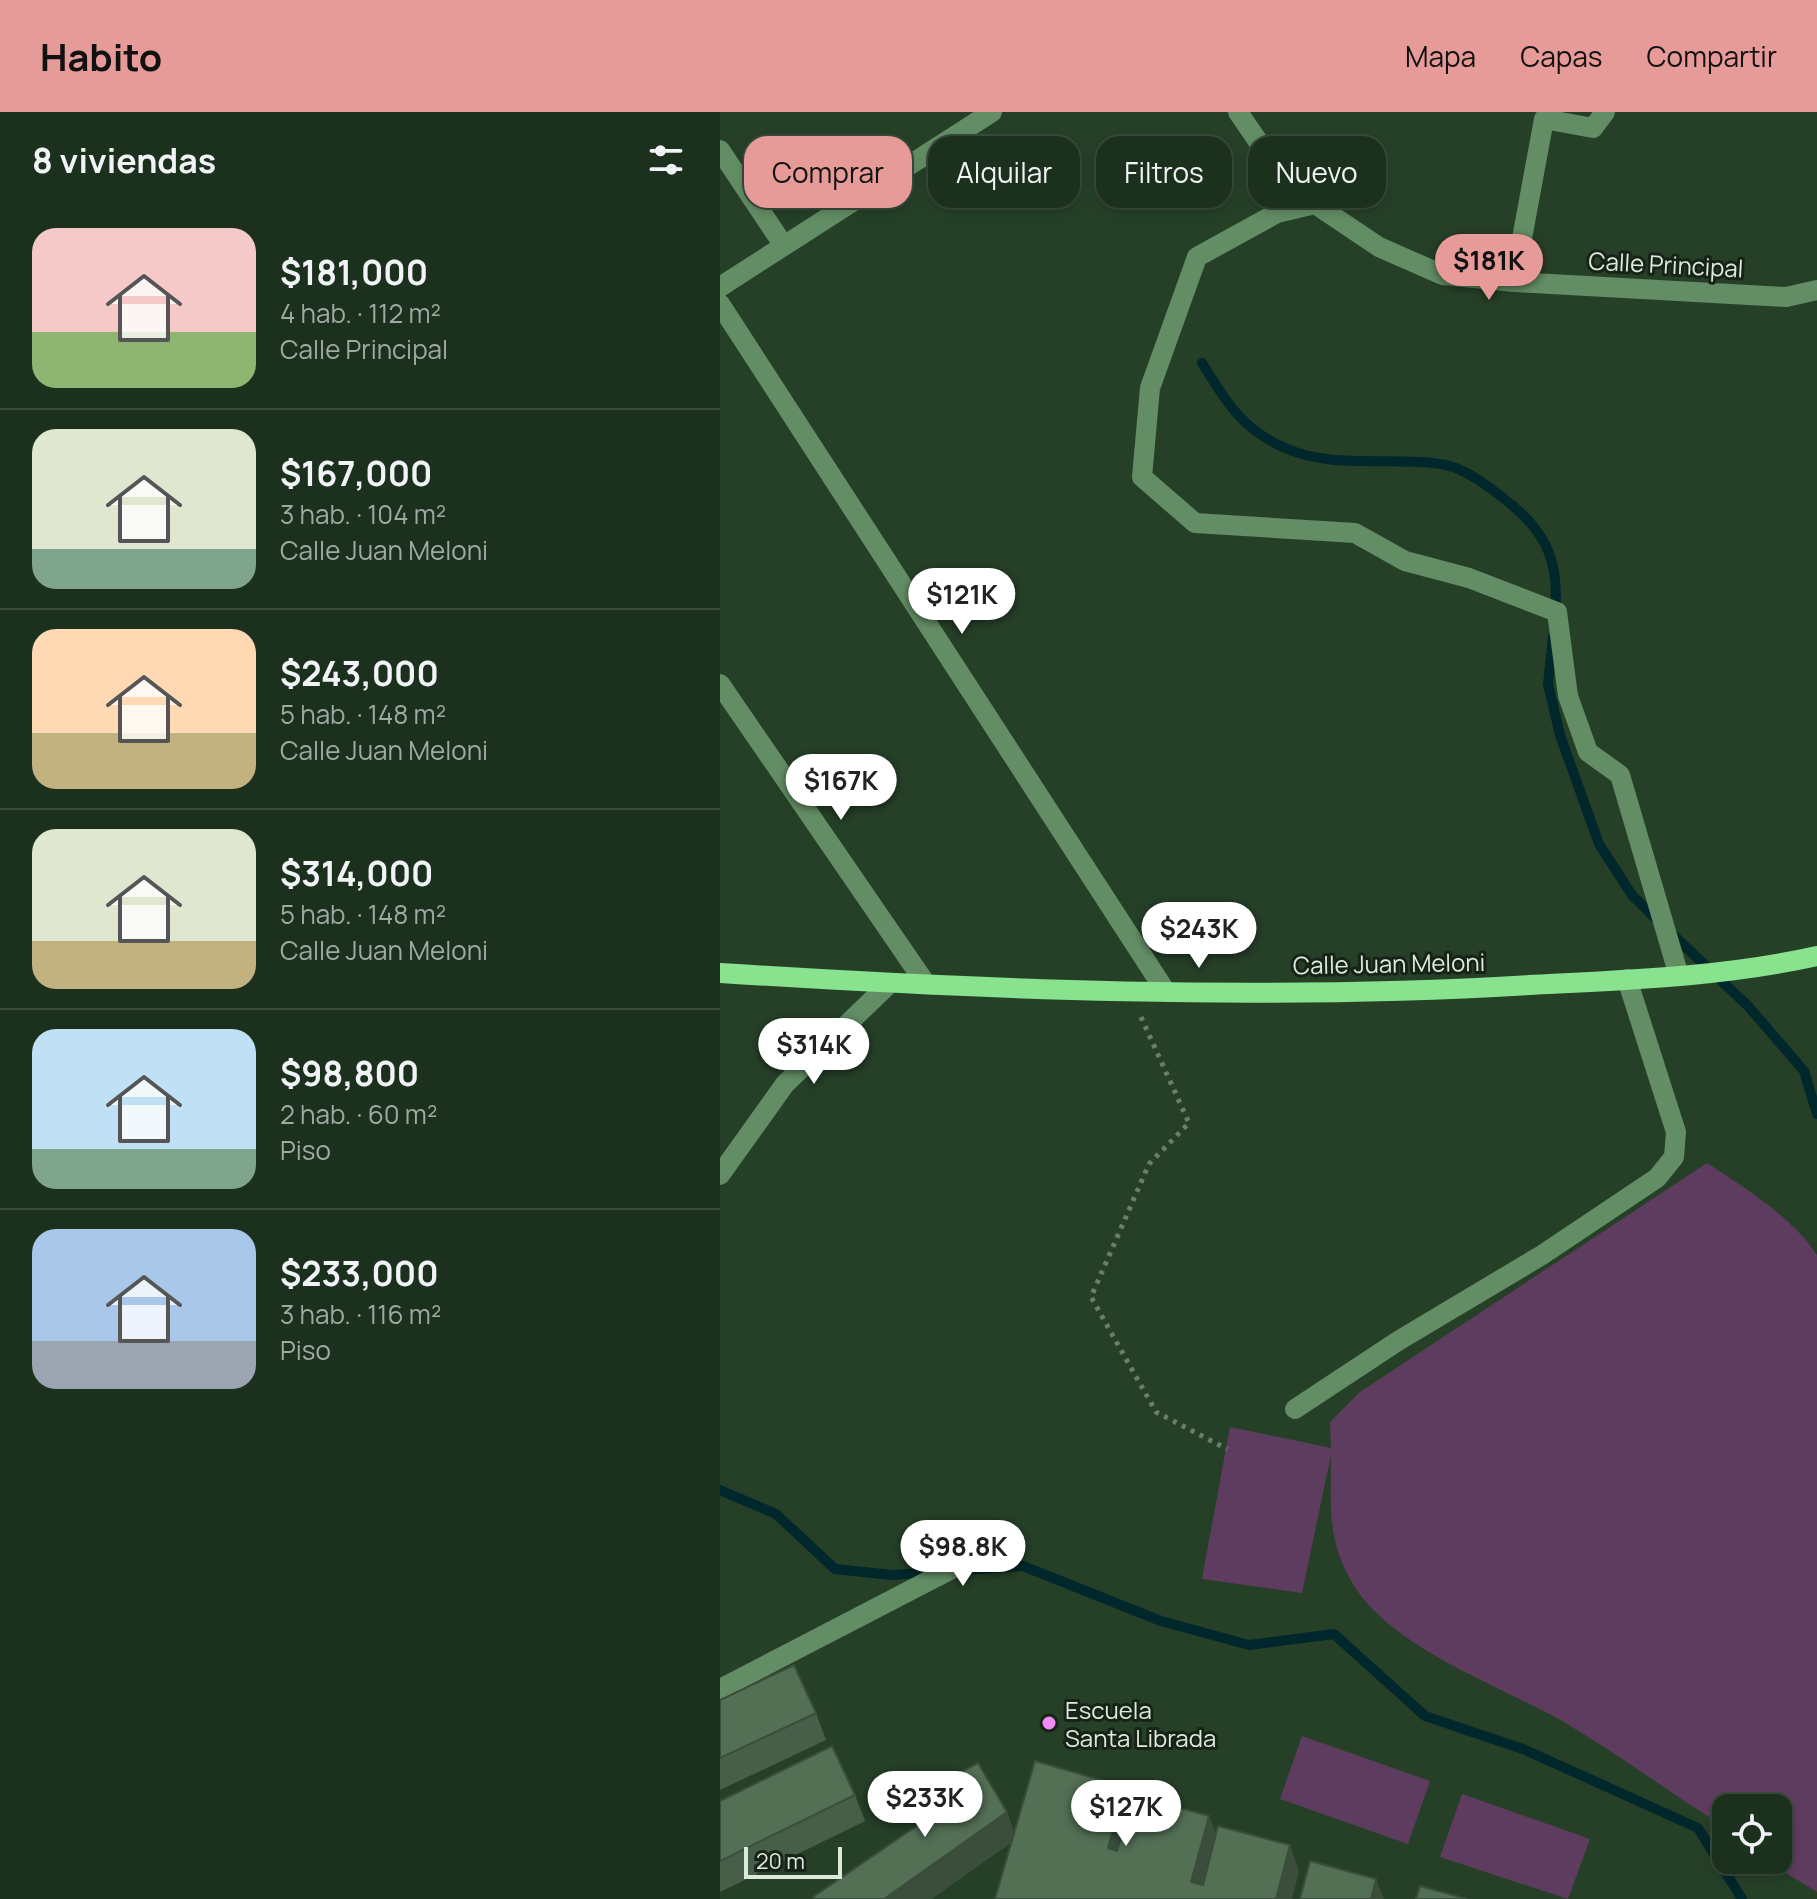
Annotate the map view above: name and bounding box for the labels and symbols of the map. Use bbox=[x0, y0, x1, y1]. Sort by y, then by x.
pin: $181K bbox=[1433, 234, 1545, 302]
street label: Calle Principal bbox=[1588, 243, 1744, 285]
pin: $121K bbox=[906, 568, 1018, 636]
pin: $167K bbox=[785, 754, 897, 822]
pin: $243K bbox=[1143, 902, 1255, 970]
street label: Calle Juan Meloni bbox=[1293, 945, 1485, 981]
pin: $314K bbox=[758, 1018, 870, 1086]
pin: $98.8K bbox=[898, 1520, 1028, 1588]
place label: Escuela Santa Librada bbox=[1065, 1693, 1216, 1754]
marker: Escuela Santa Librada bbox=[1040, 1714, 1058, 1732]
pin: $233K bbox=[869, 1771, 981, 1839]
pin: $127K bbox=[1070, 1780, 1182, 1848]
scale bar bbox=[744, 1843, 842, 1879]

